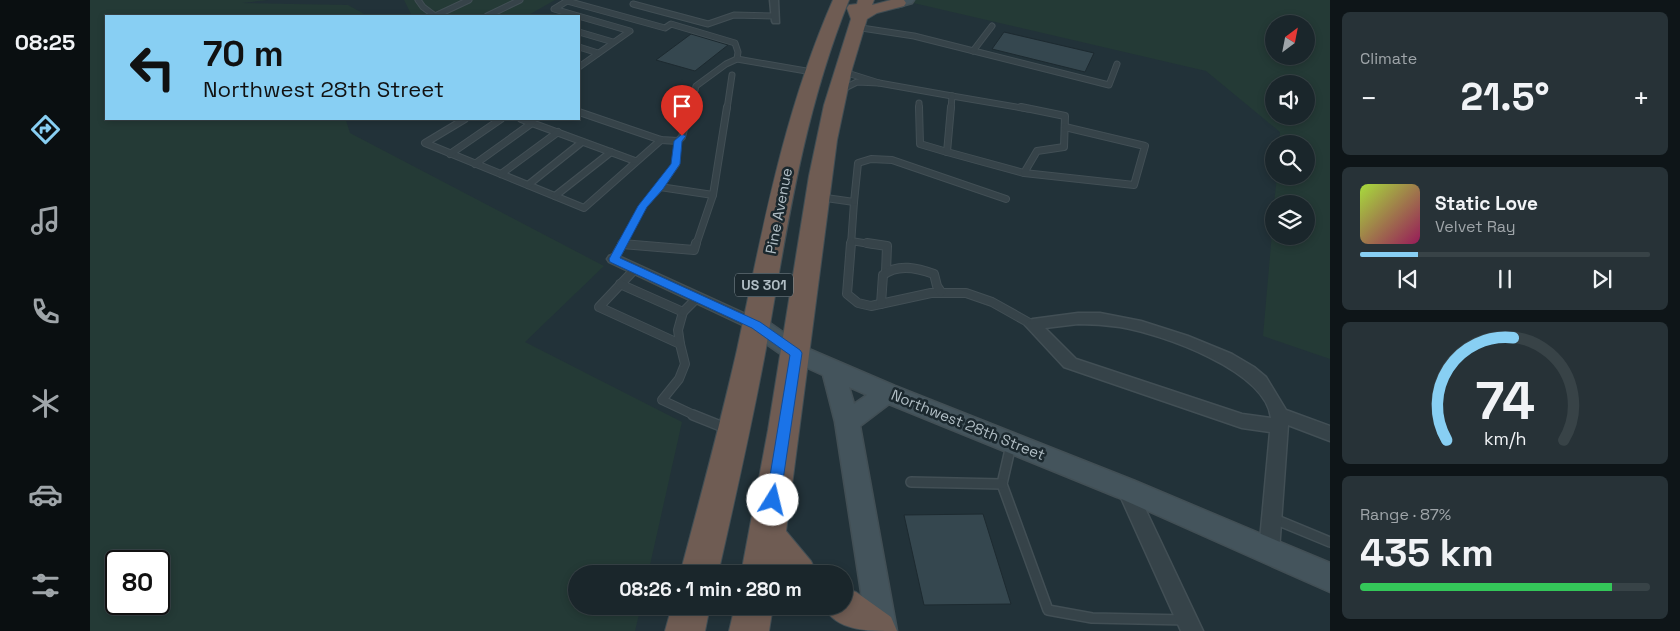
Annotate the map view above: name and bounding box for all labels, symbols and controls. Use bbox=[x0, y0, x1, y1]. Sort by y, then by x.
north arrow bbox=[1265, 15, 1315, 65]
map controls bbox=[1265, 15, 1315, 245]
text: 08:25 bbox=[15, 28, 75, 56]
text: 70 m bbox=[203, 32, 284, 76]
icon: left bbox=[120, 35, 185, 100]
text: Climate bbox=[1360, 48, 1417, 69]
text: 21.5° bbox=[1461, 73, 1549, 121]
text: Northwest 28th Street bbox=[203, 75, 444, 103]
button: sound bbox=[1265, 75, 1315, 125]
text: − bbox=[1360, 80, 1377, 116]
text: + bbox=[1633, 80, 1650, 116]
pin bbox=[661, 85, 703, 136]
icon: arrive bbox=[668, 92, 696, 120]
icon: directions bbox=[28, 112, 63, 147]
button: search bbox=[1265, 135, 1315, 185]
street label: Pine Avenue bbox=[761, 166, 796, 256]
text: Static Love bbox=[1435, 191, 1538, 216]
button: layers bbox=[1265, 195, 1315, 245]
icon: music bbox=[28, 203, 63, 238]
text: Velvet Ray bbox=[1435, 216, 1516, 237]
icon: previous bbox=[1394, 265, 1422, 293]
icon: pause bbox=[1491, 265, 1519, 293]
icon: next bbox=[1588, 265, 1616, 293]
road number: US 301 bbox=[735, 274, 793, 296]
icon: phone bbox=[28, 294, 63, 329]
text: 74 bbox=[1475, 368, 1535, 434]
street label: Northwest 28th Street bbox=[888, 385, 1048, 464]
icon: climate bbox=[28, 386, 63, 421]
text: km/h bbox=[1484, 427, 1526, 450]
position arrow bbox=[746, 473, 798, 525]
icon: car bbox=[28, 477, 63, 512]
text: Range · 87% bbox=[1360, 504, 1451, 525]
text: 435 km bbox=[1360, 529, 1494, 577]
speed limit sign: 80 bbox=[105, 550, 170, 615]
icon: filters bbox=[28, 568, 63, 603]
text: 08:26 · 1 min · 280 m bbox=[619, 577, 802, 602]

